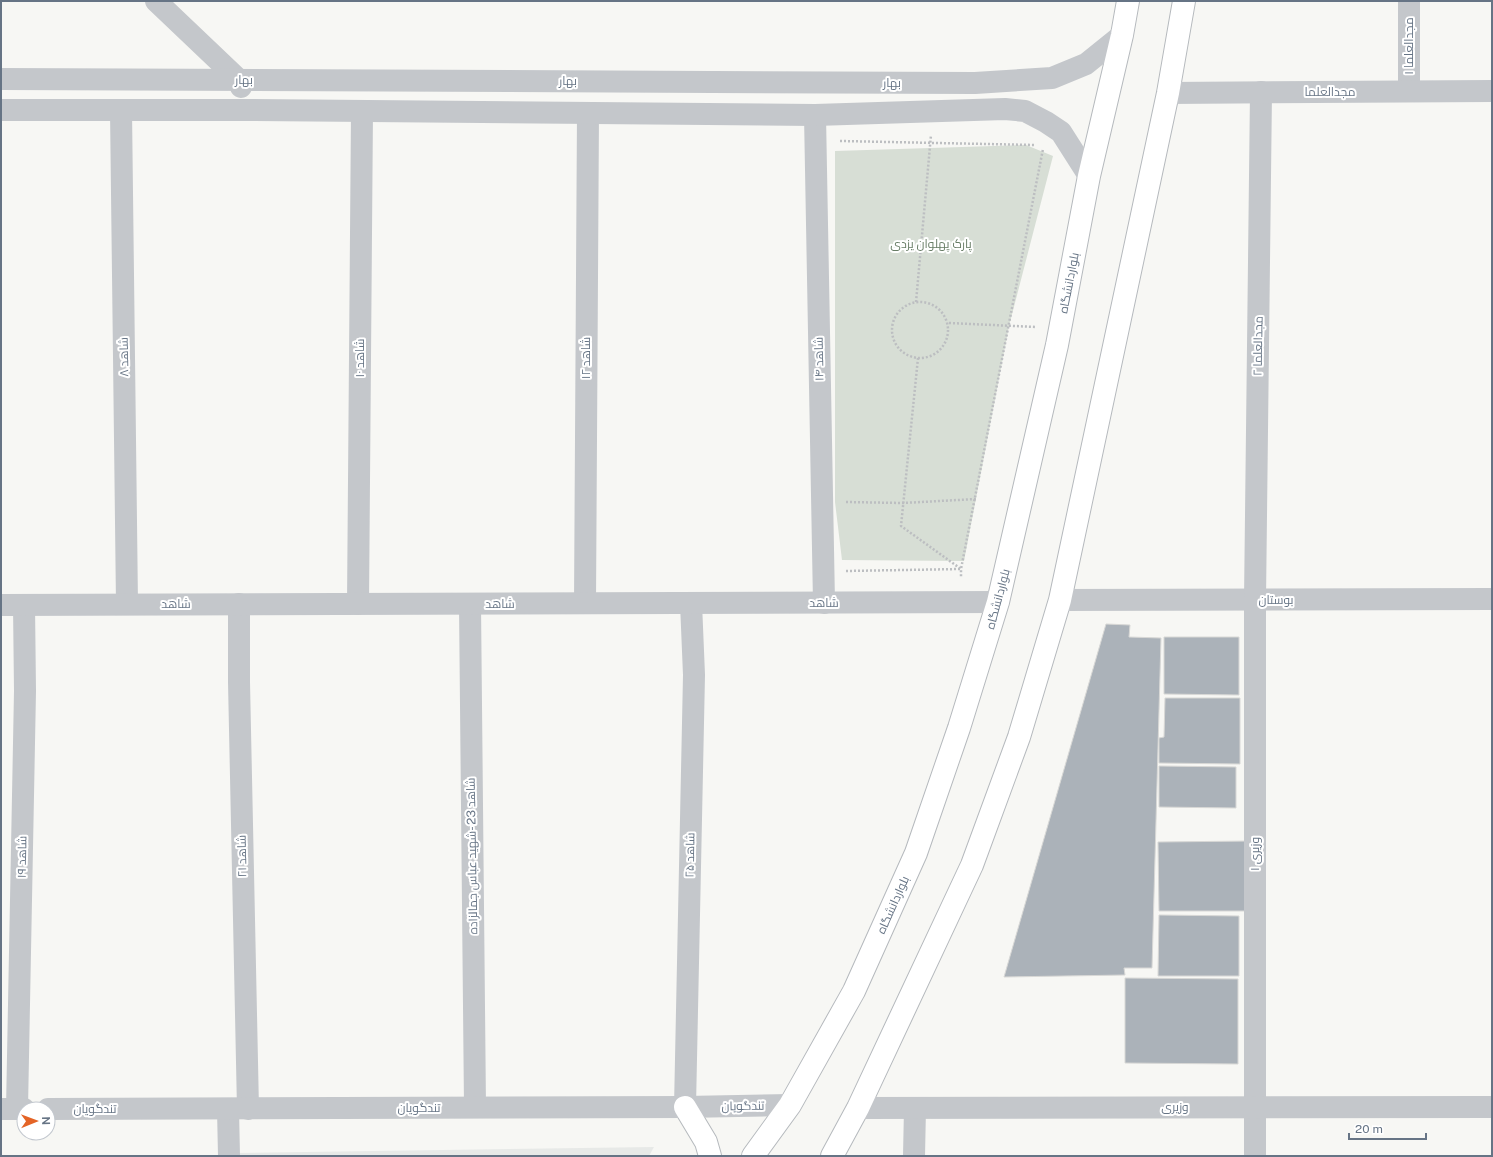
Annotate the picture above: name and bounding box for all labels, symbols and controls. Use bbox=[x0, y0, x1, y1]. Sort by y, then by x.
street label: مجدالعلما ۱ bbox=[1402, 17, 1416, 75]
street label: بهار bbox=[234, 73, 253, 87]
street label: بهار bbox=[558, 74, 577, 88]
street label: بهار bbox=[882, 76, 901, 90]
street label: مجدالعلما bbox=[1305, 85, 1355, 99]
park label: پارک پهلوان یزدی bbox=[890, 237, 973, 253]
street label: بلواردانشگاه bbox=[1056, 251, 1082, 315]
street label: مجدالعلما ۲ bbox=[1250, 316, 1266, 376]
street label: شاهد ۸ bbox=[117, 337, 131, 377]
street label: شاهد ۱۲ bbox=[579, 337, 593, 379]
street label: شاهد ۱۴ bbox=[812, 337, 826, 381]
street label: شاهد ۱۰ bbox=[353, 338, 367, 378]
street label: بلواردانشگاه bbox=[983, 567, 1013, 631]
street label: بوستان bbox=[1258, 593, 1294, 607]
street label: شاهد bbox=[809, 596, 839, 610]
street label: شاهد bbox=[161, 597, 191, 611]
street label: شاهد bbox=[485, 597, 515, 611]
street label: شاهد 23 -شهید عباس جمالزاده bbox=[464, 777, 480, 934]
street label: شاهد ۲۵ bbox=[683, 832, 697, 878]
street label: شاهد ۲۱ bbox=[235, 835, 249, 877]
street label: شاهد ۱۹ bbox=[15, 836, 29, 878]
street label: وزیری ۱ bbox=[1248, 837, 1262, 871]
street label: بلواردانشگاه bbox=[874, 874, 912, 936]
street label: تندگویان bbox=[721, 1099, 765, 1113]
street label: وزیری bbox=[1161, 1100, 1189, 1114]
north arrow bbox=[16, 1101, 56, 1141]
street label: تندگویان bbox=[398, 1101, 441, 1115]
street label: تندگویان bbox=[74, 1102, 117, 1116]
scale bar bbox=[1349, 1115, 1426, 1141]
text: N bbox=[40, 1116, 52, 1125]
text: 20 m bbox=[1355, 1122, 1383, 1136]

